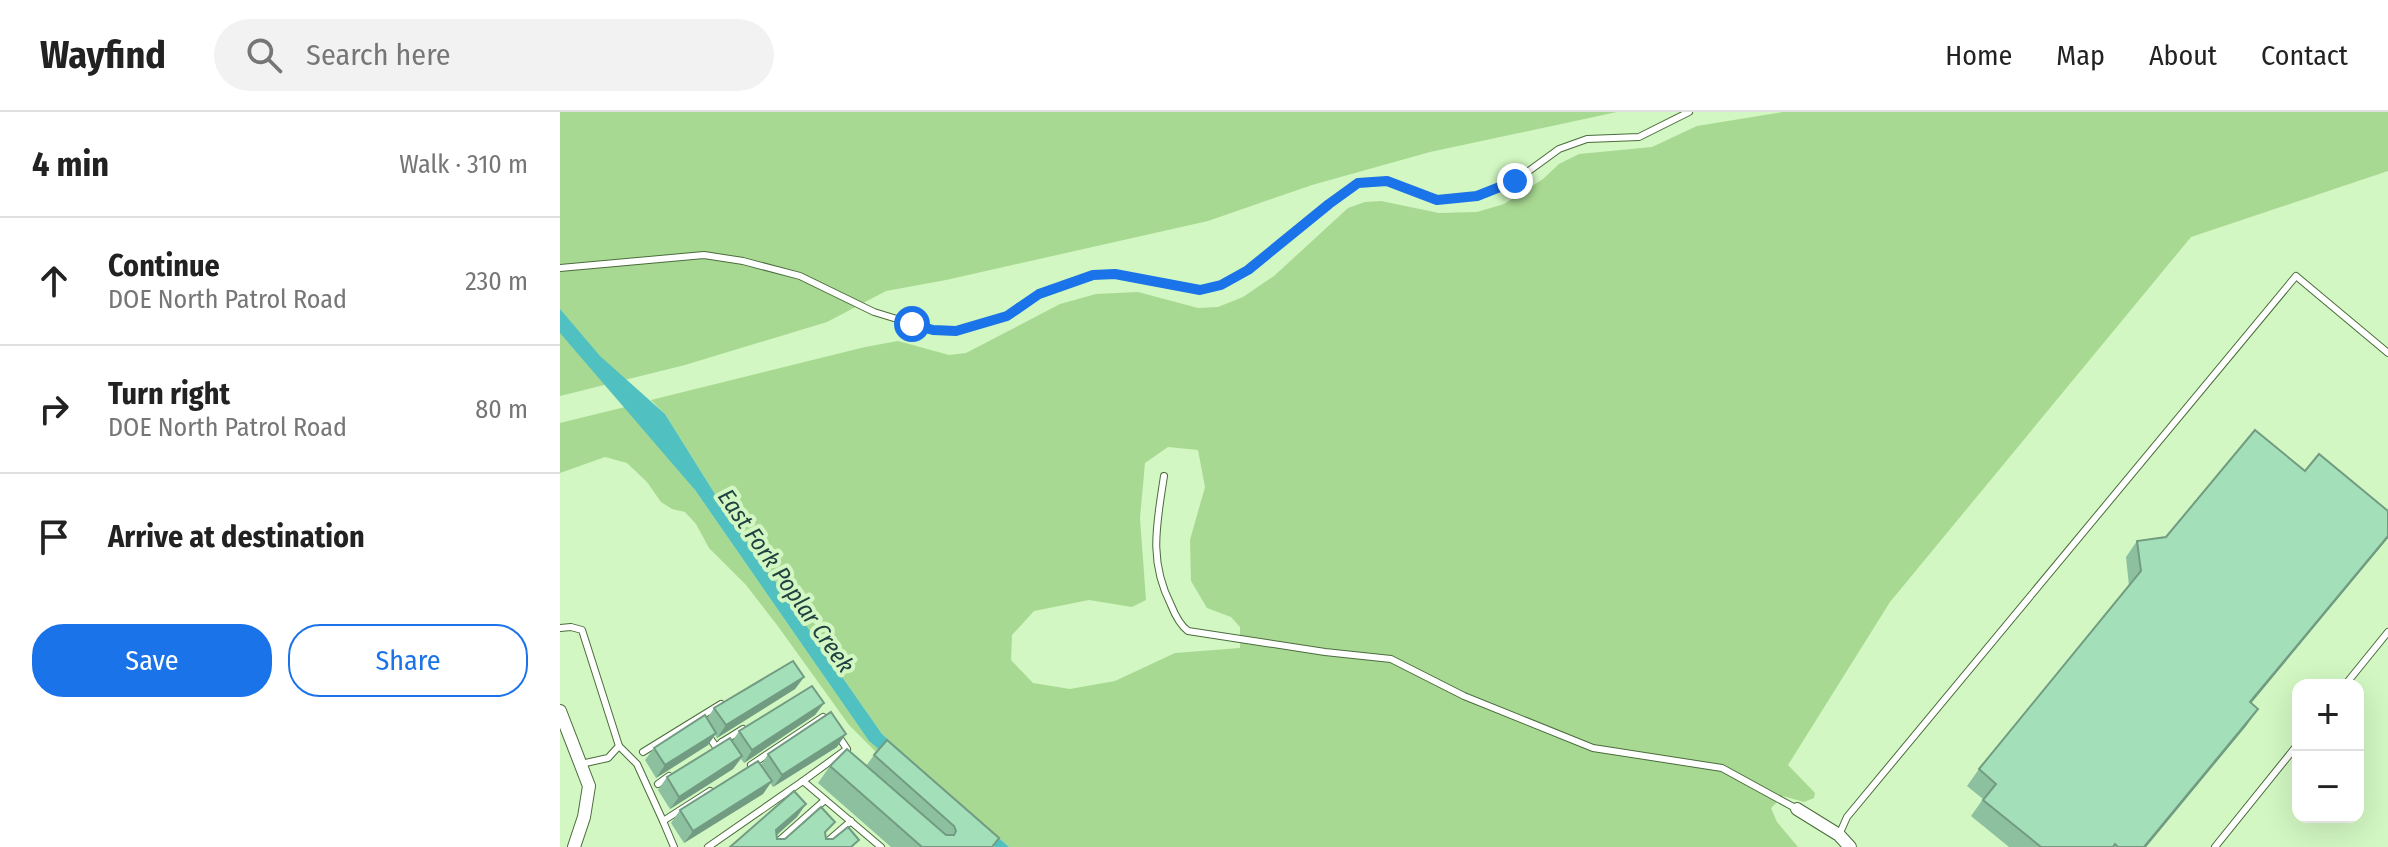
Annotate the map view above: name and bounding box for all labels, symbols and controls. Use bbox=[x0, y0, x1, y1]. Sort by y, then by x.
search box bbox=[214, 19, 774, 91]
text: Wayfind bbox=[40, 32, 166, 78]
icon: search bbox=[242, 33, 286, 77]
text: Search here bbox=[306, 37, 451, 73]
text: Home bbox=[1945, 39, 2012, 72]
text: Map bbox=[2056, 39, 2105, 72]
text: About bbox=[2149, 39, 2217, 72]
text: Contact bbox=[2261, 39, 2348, 72]
text: 4 min bbox=[32, 144, 109, 185]
text: Walk · 310 m bbox=[399, 149, 528, 180]
route end bbox=[1497, 163, 1533, 199]
text: Continue bbox=[108, 248, 220, 284]
icon: ahead bbox=[32, 259, 76, 303]
text: 230 m bbox=[465, 266, 528, 297]
text: DOE North Patrol Road bbox=[108, 284, 347, 315]
route start bbox=[894, 306, 930, 342]
text: Turn right bbox=[108, 376, 230, 412]
icon: right bbox=[32, 387, 76, 431]
text: 80 m bbox=[475, 394, 528, 425]
text: DOE North Patrol Road bbox=[108, 412, 347, 443]
water label: East Fork Poplar Creek bbox=[712, 484, 860, 678]
icon: arrive bbox=[32, 515, 76, 559]
text: Arrive at destination bbox=[108, 519, 365, 555]
button: Save bbox=[32, 624, 272, 697]
button: Share bbox=[288, 624, 528, 697]
map controls bbox=[2292, 679, 2364, 823]
button: + bbox=[2292, 679, 2364, 751]
button: − bbox=[2292, 751, 2364, 823]

